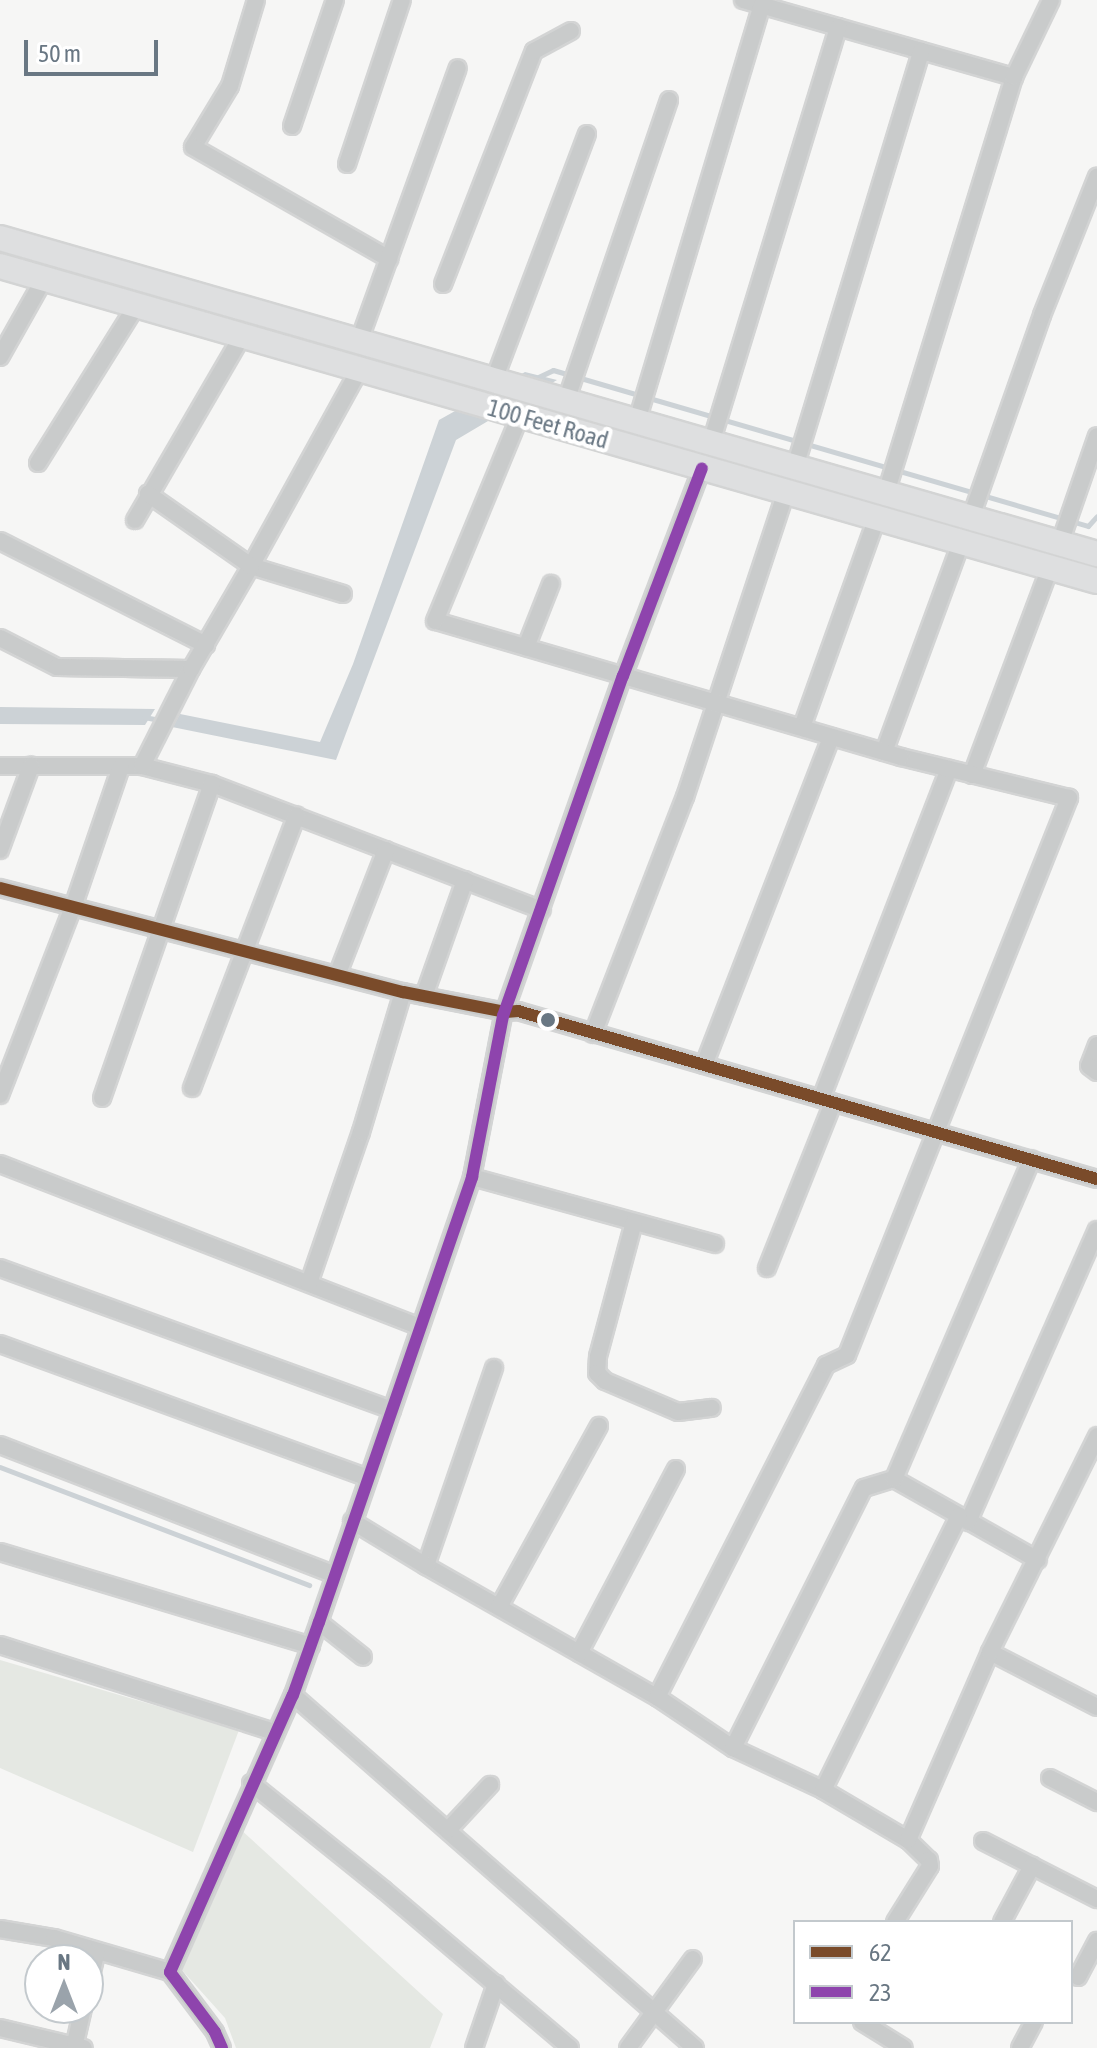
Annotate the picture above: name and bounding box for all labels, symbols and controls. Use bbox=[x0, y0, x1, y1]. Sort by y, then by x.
scale bar bbox=[28, 24, 162, 74]
text: 50 m bbox=[38, 40, 81, 67]
street label: 100 Feet Road bbox=[484, 393, 612, 455]
unlabelled marker bbox=[540, 1012, 556, 1028]
legend bbox=[793, 1920, 1073, 2024]
text: 62 bbox=[869, 1939, 892, 1966]
north arrow bbox=[24, 1944, 104, 2024]
text: N bbox=[58, 1949, 70, 1975]
text: 23 bbox=[869, 1979, 892, 2006]

